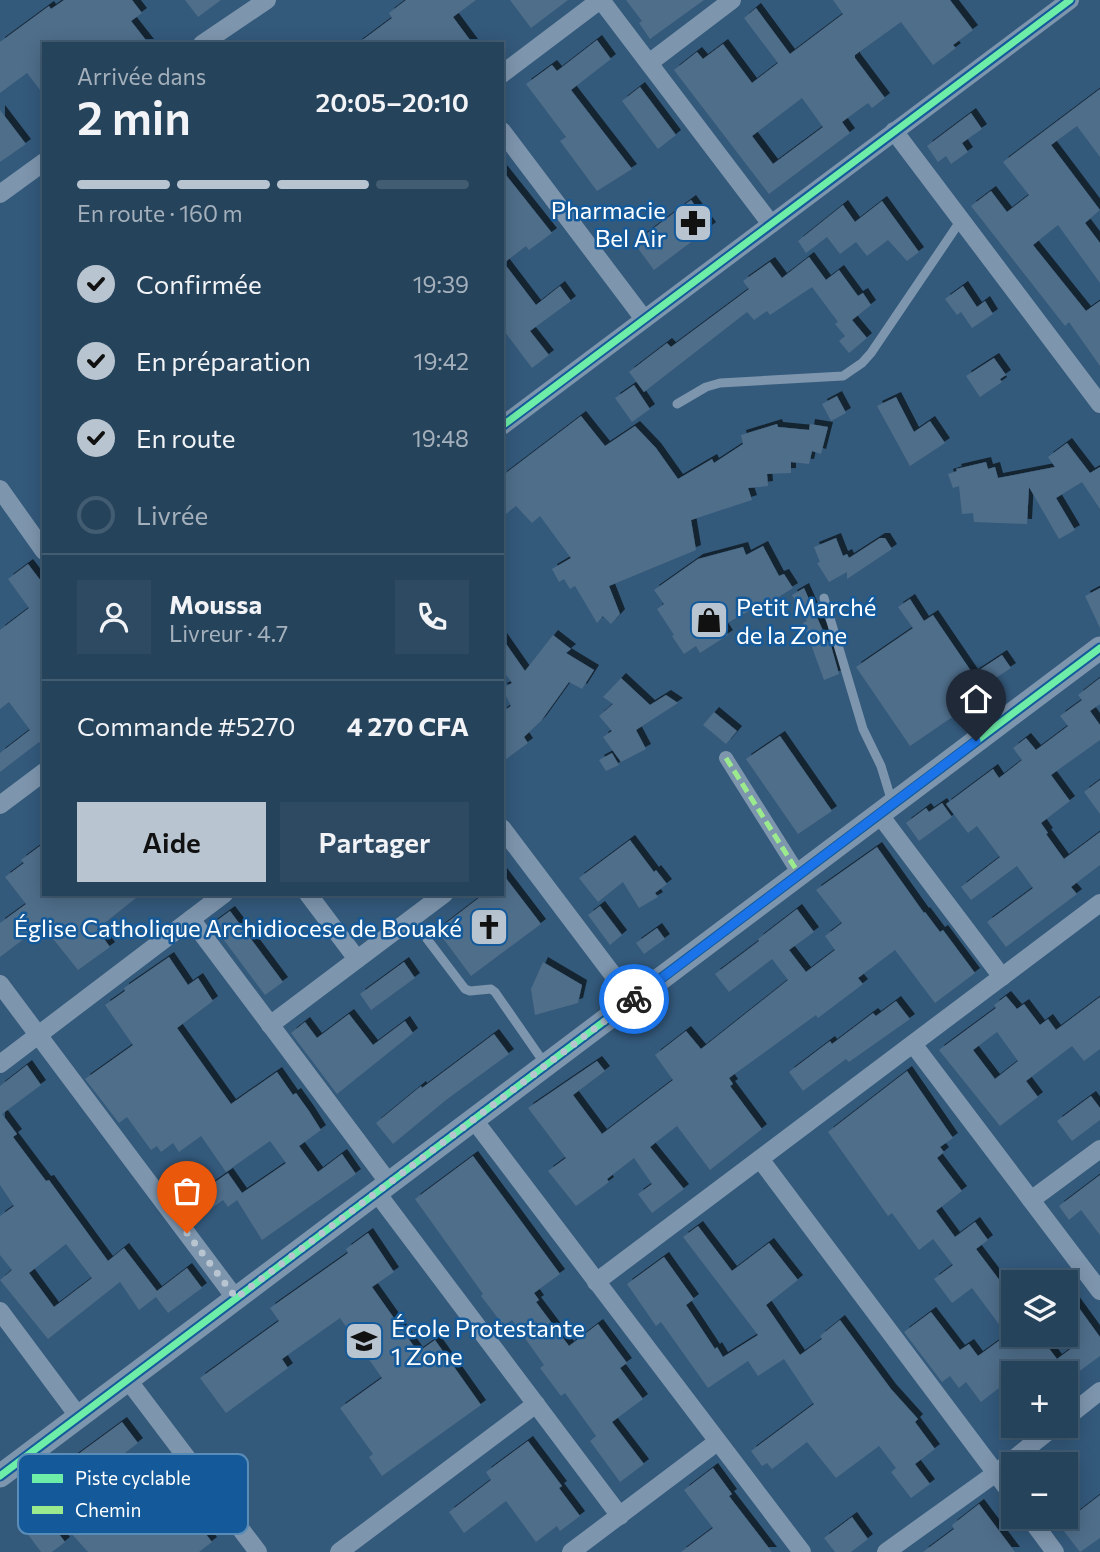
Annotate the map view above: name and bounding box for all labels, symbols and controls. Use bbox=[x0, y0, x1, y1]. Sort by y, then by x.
text: Arrivée dans bbox=[77, 62, 206, 90]
text: 20:05–20:10 bbox=[316, 86, 469, 117]
text: 2 min bbox=[77, 88, 191, 144]
place label: Pharmacie Bel Air bbox=[551, 195, 666, 252]
text: En route · 160 m bbox=[77, 199, 243, 227]
pharmacy icon: Pharmacie Bel Air bbox=[672, 202, 714, 244]
icon: check bbox=[77, 265, 115, 303]
text: Confirmée bbox=[136, 268, 262, 299]
text: 19:39 bbox=[413, 270, 469, 298]
icon: check bbox=[77, 342, 115, 380]
text: En préparation bbox=[136, 345, 311, 376]
text: 19:42 bbox=[414, 347, 469, 375]
icon: check bbox=[77, 419, 115, 457]
text: En route bbox=[136, 422, 236, 453]
text: 19:48 bbox=[412, 424, 469, 452]
text: Livrée bbox=[136, 499, 208, 530]
button: person bbox=[77, 580, 151, 654]
button: phone bbox=[395, 580, 469, 654]
text: Moussa bbox=[169, 588, 262, 619]
place label: Petit Marché de la Zone bbox=[736, 592, 876, 649]
shop icon: Petit Marché de la Zone bbox=[688, 599, 730, 641]
text: Livreur · 4.7 bbox=[169, 619, 288, 647]
pin bbox=[946, 669, 1006, 741]
icon: home bbox=[957, 680, 995, 718]
text: Commande #5270 bbox=[77, 710, 296, 741]
text: 4 270 CFA bbox=[347, 710, 469, 741]
button: Aide bbox=[77, 802, 266, 882]
button: Partager bbox=[280, 802, 469, 882]
church icon: Église Catholique Archidiocese de Bouaké bbox=[468, 906, 510, 948]
place label: Église Catholique Archidiocese de Bouaké bbox=[14, 913, 462, 942]
courier bbox=[599, 964, 669, 1034]
icon: bike bbox=[615, 980, 653, 1018]
pin bbox=[157, 1161, 217, 1233]
icon: bag bbox=[168, 1172, 206, 1210]
map controls bbox=[1001, 1270, 1078, 1529]
button: layers bbox=[1001, 1270, 1078, 1347]
place label: École Protestante 1 Zone bbox=[391, 1313, 585, 1370]
school or university icon: École Protestante 1 Zone bbox=[343, 1320, 385, 1362]
button: + bbox=[1001, 1361, 1078, 1438]
button: − bbox=[1001, 1452, 1078, 1529]
legend bbox=[18, 1454, 248, 1534]
text: Piste cyclable bbox=[75, 1466, 191, 1489]
text: Chemin bbox=[75, 1498, 141, 1521]

